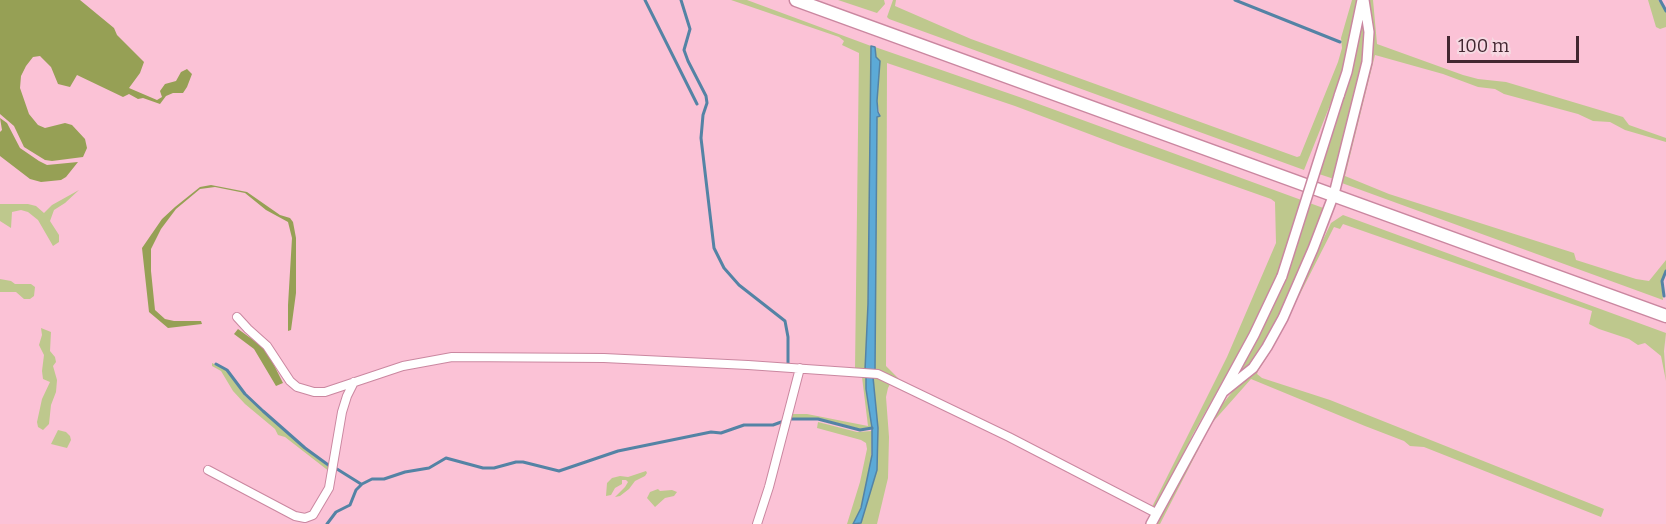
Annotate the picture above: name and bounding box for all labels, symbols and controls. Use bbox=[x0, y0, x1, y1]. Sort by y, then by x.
scale bar bbox=[1450, 24, 1582, 62]
text: 100 m bbox=[1458, 35, 1509, 57]

